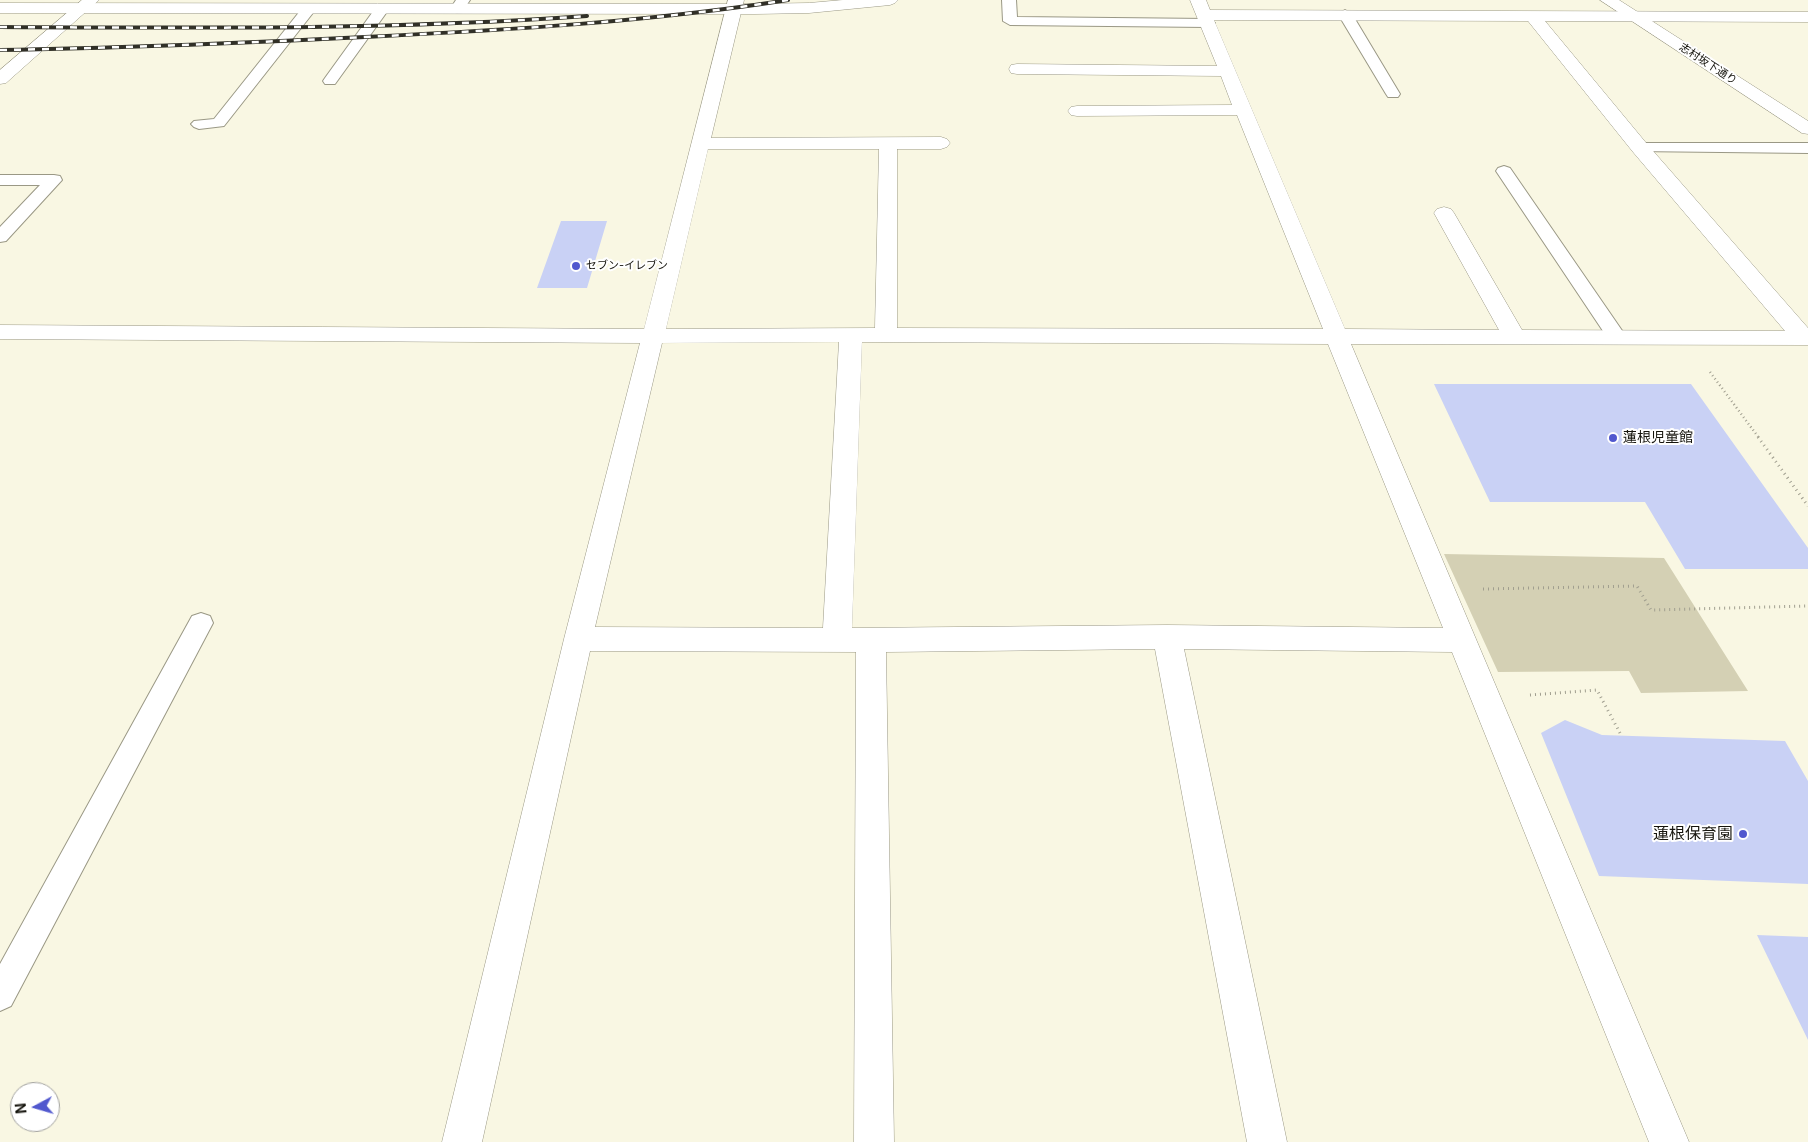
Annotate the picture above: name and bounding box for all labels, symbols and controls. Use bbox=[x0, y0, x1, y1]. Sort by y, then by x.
street label: 志村坂下通り bbox=[1677, 40, 1739, 88]
place label: セブン-イレブン bbox=[586, 259, 668, 273]
marker: セブン-イレブン bbox=[570, 260, 582, 272]
place label: 蓮根児童館 bbox=[1623, 430, 1693, 446]
marker: 蓮根児童館 bbox=[1607, 432, 1619, 444]
place label: 蓮根保育園 bbox=[1653, 824, 1733, 844]
marker: 蓮根保育園 bbox=[1737, 828, 1749, 840]
north arrow bbox=[10, 1082, 60, 1132]
text: N bbox=[12, 1102, 30, 1115]

